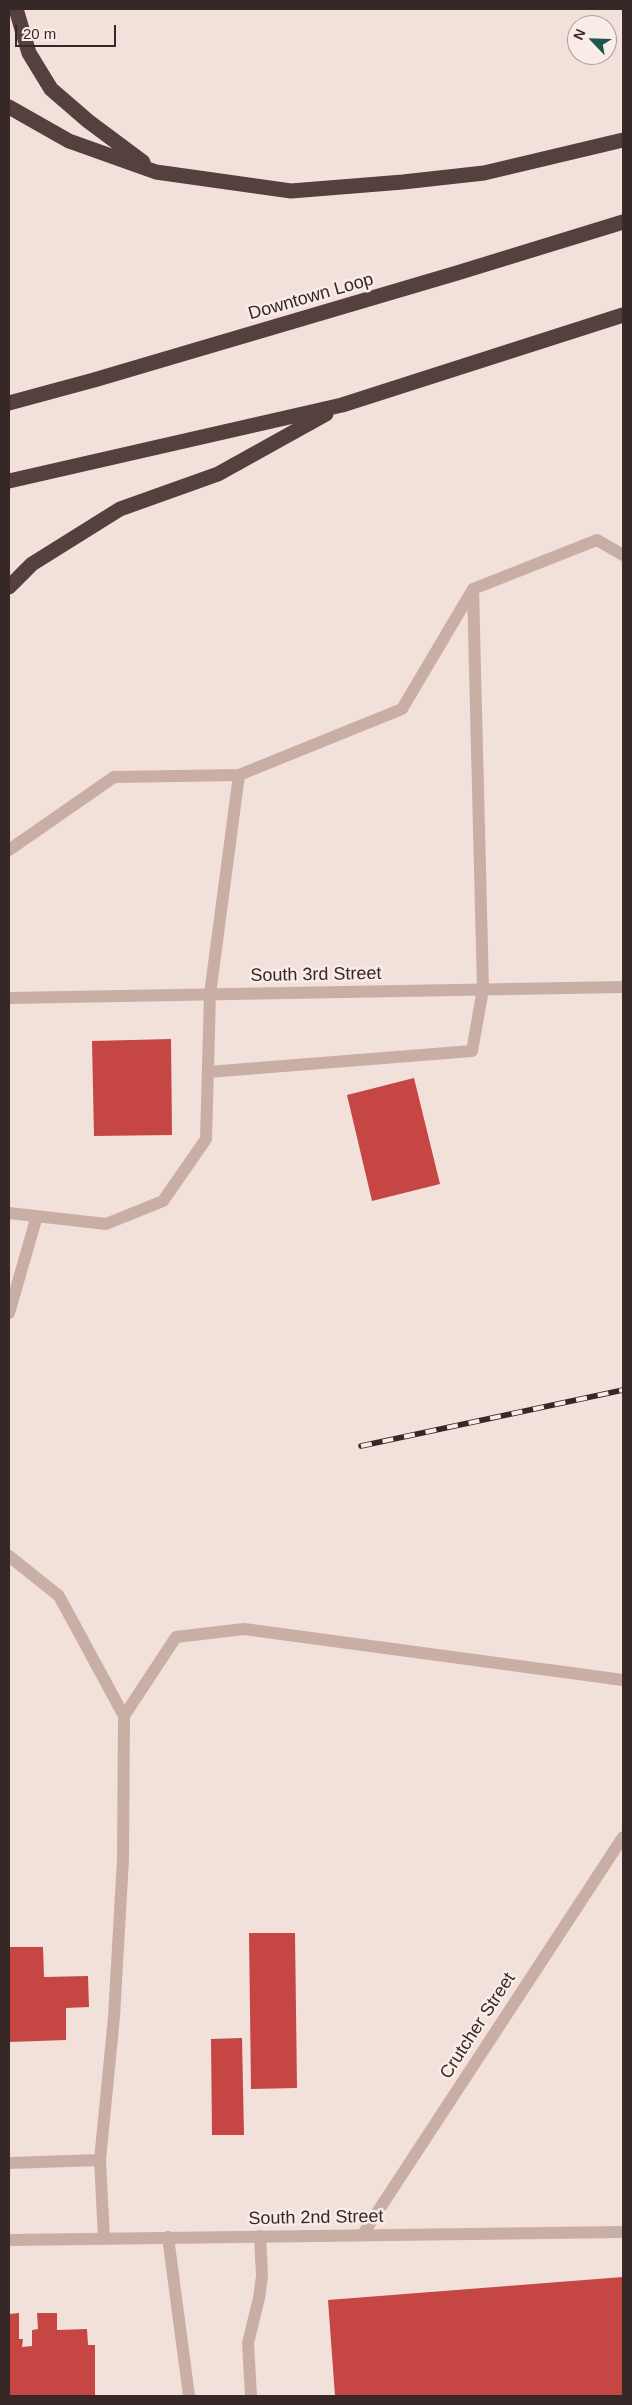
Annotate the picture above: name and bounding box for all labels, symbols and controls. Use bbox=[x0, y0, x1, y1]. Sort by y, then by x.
scale bar bbox=[18, 15, 119, 47]
north arrow bbox=[567, 15, 617, 65]
text: 20 m bbox=[23, 25, 56, 42]
text: N bbox=[570, 26, 589, 42]
street label: Downtown Loop bbox=[246, 269, 376, 325]
street label: South 3rd Street bbox=[250, 963, 382, 987]
street label: Crutcher Street bbox=[436, 1969, 520, 2083]
street label: South 2nd Street bbox=[248, 2206, 384, 2230]

